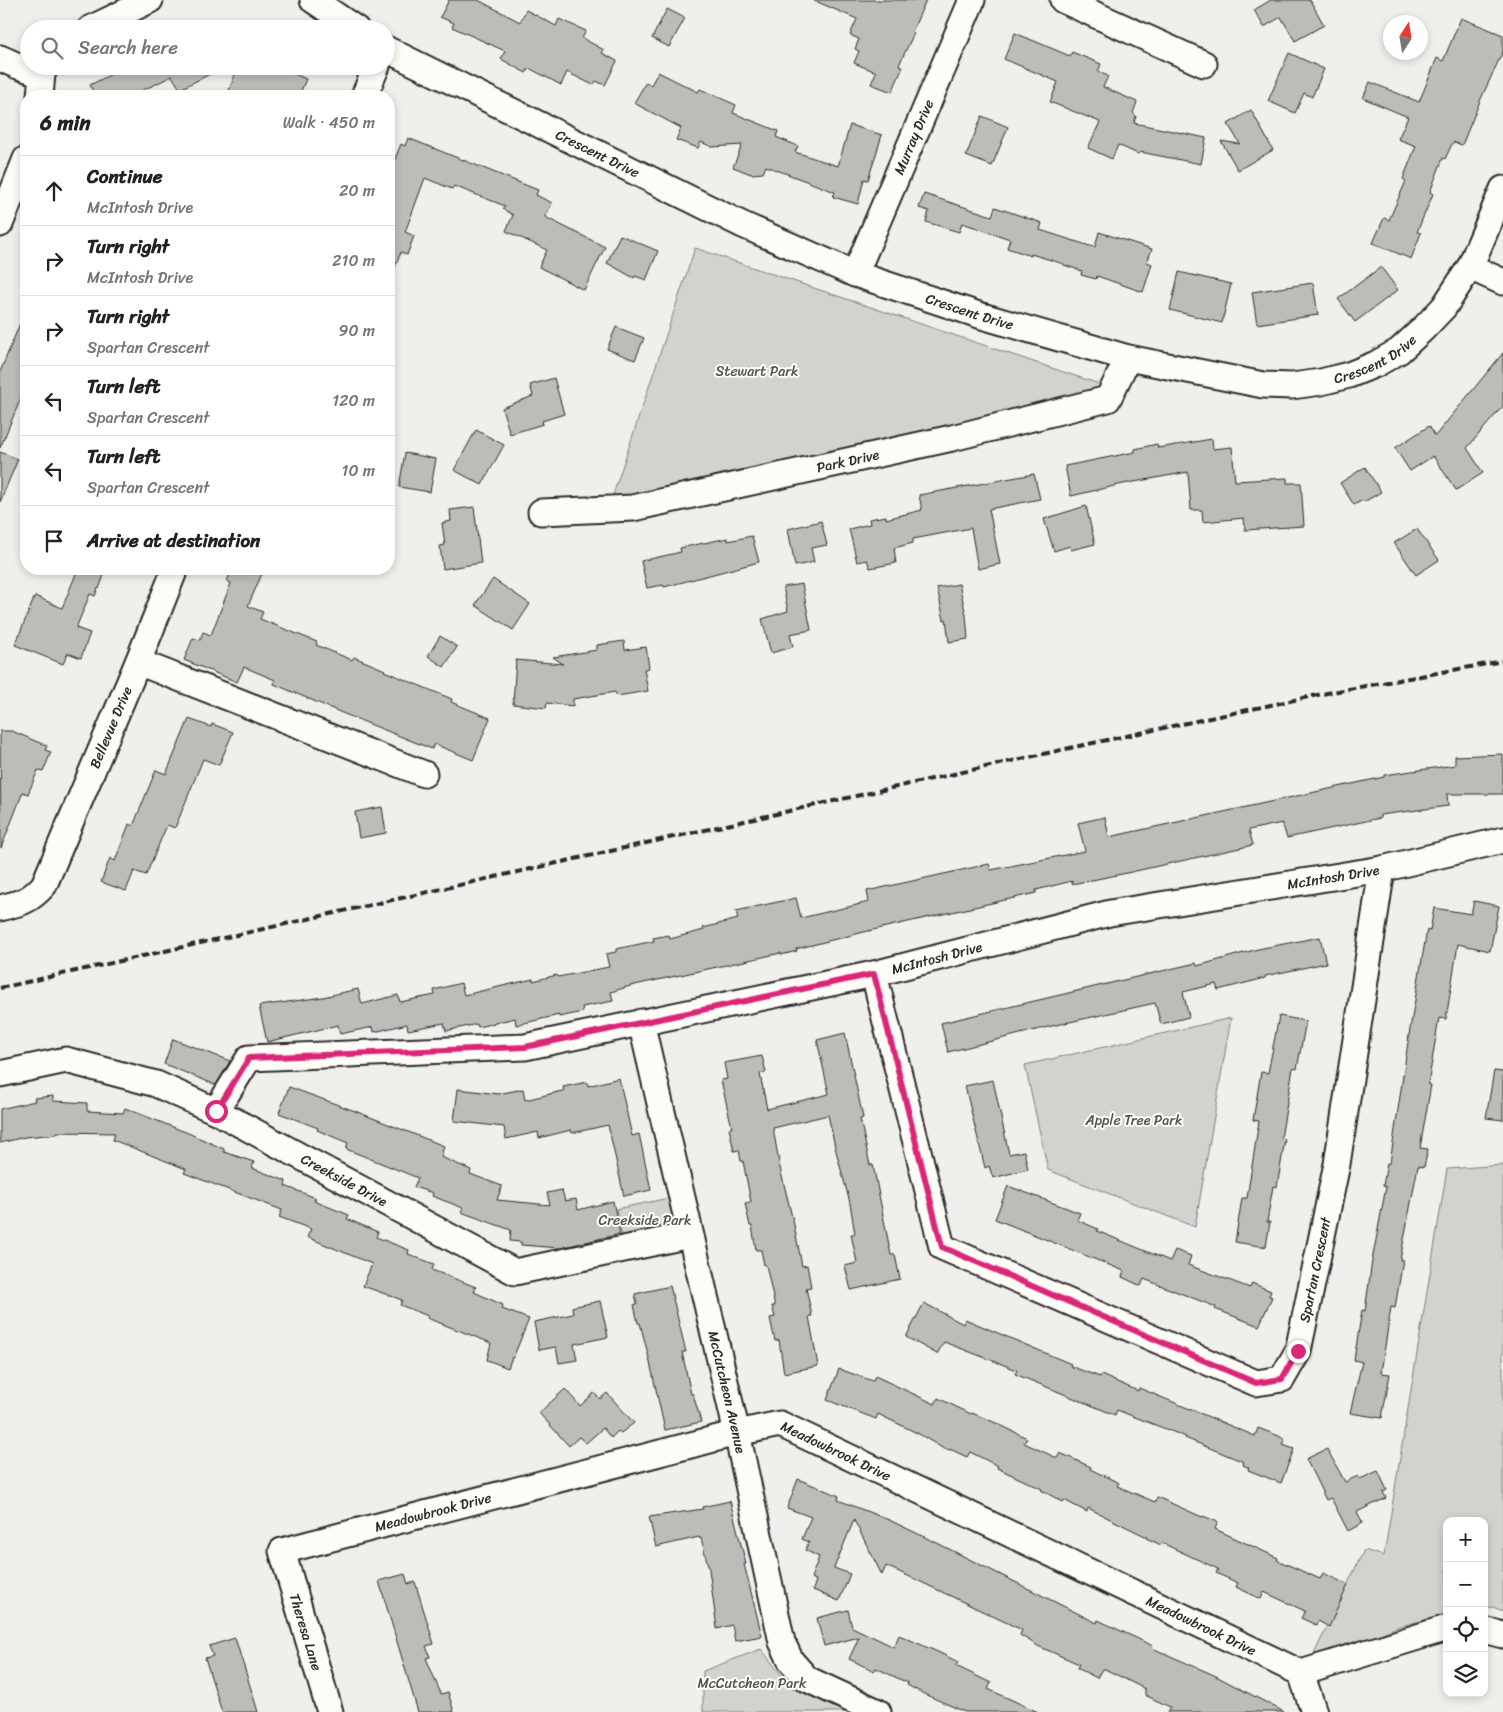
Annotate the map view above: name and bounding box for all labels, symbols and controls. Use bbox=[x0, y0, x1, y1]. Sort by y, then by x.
north arrow bbox=[1383, 15, 1428, 60]
search box bbox=[20, 20, 395, 75]
text: Search here bbox=[78, 31, 178, 64]
icon: search bbox=[38, 34, 66, 62]
street label: Murray Drive bbox=[887, 95, 941, 179]
text: 6 min bbox=[40, 104, 91, 142]
text: Walk · 450 m bbox=[283, 108, 375, 137]
street label: Crescent Drive bbox=[551, 122, 644, 185]
text: Continue bbox=[87, 160, 163, 193]
text: 20 m bbox=[339, 176, 375, 205]
icon: ahead bbox=[40, 177, 68, 205]
text: McIntosh Drive bbox=[87, 193, 193, 222]
text: Turn right bbox=[87, 230, 169, 263]
text: 210 m bbox=[332, 246, 375, 275]
icon: right bbox=[40, 247, 68, 275]
text: McIntosh Drive bbox=[87, 263, 193, 292]
street label: Crescent Drive bbox=[922, 286, 1017, 338]
text: Turn right bbox=[87, 300, 169, 333]
text: 90 m bbox=[339, 316, 375, 345]
icon: right bbox=[40, 317, 68, 345]
street label: Crescent Drive bbox=[1331, 328, 1423, 391]
text: Spartan Crescent bbox=[87, 333, 209, 362]
park label: Stewart Park bbox=[715, 359, 799, 384]
text: Turn left bbox=[87, 370, 160, 403]
text: 120 m bbox=[332, 386, 375, 415]
icon: left bbox=[40, 387, 68, 415]
text: Spartan Crescent bbox=[87, 403, 209, 432]
text: Turn left bbox=[87, 440, 160, 473]
street label: Park Drive bbox=[814, 442, 882, 480]
text: 10 m bbox=[342, 456, 375, 485]
icon: left bbox=[40, 457, 68, 485]
text: Spartan Crescent bbox=[87, 473, 209, 502]
text: Arrive at destination bbox=[87, 524, 260, 557]
icon: arrive bbox=[40, 527, 68, 555]
street label: Bellevue Drive bbox=[82, 682, 140, 773]
street label: McIntosh Drive bbox=[1285, 858, 1381, 897]
street label: McIntosh Drive bbox=[889, 934, 985, 982]
route start bbox=[205, 1100, 228, 1123]
park label: Apple Tree Park bbox=[1084, 1108, 1183, 1133]
street label: Creekside Drive bbox=[296, 1147, 392, 1214]
park label: Creekside Park bbox=[599, 1208, 691, 1233]
street label: Spartan Crescent bbox=[1292, 1214, 1339, 1325]
street label: McCutcheon Avenue bbox=[701, 1328, 753, 1456]
route end bbox=[1287, 1340, 1310, 1363]
street label: Meadowbrook Drive bbox=[776, 1414, 895, 1488]
street label: Meadowbrook Drive bbox=[372, 1485, 494, 1539]
map controls bbox=[1443, 1517, 1488, 1697]
button: + bbox=[1443, 1517, 1488, 1562]
button: − bbox=[1443, 1562, 1488, 1607]
street label: Meadowbrook Drive bbox=[1142, 1589, 1261, 1663]
street label: Theresa Lane bbox=[282, 1590, 329, 1674]
button: locate bbox=[1443, 1607, 1488, 1652]
button: layers bbox=[1443, 1652, 1488, 1697]
park label: McCutcheon Park bbox=[697, 1671, 807, 1696]

